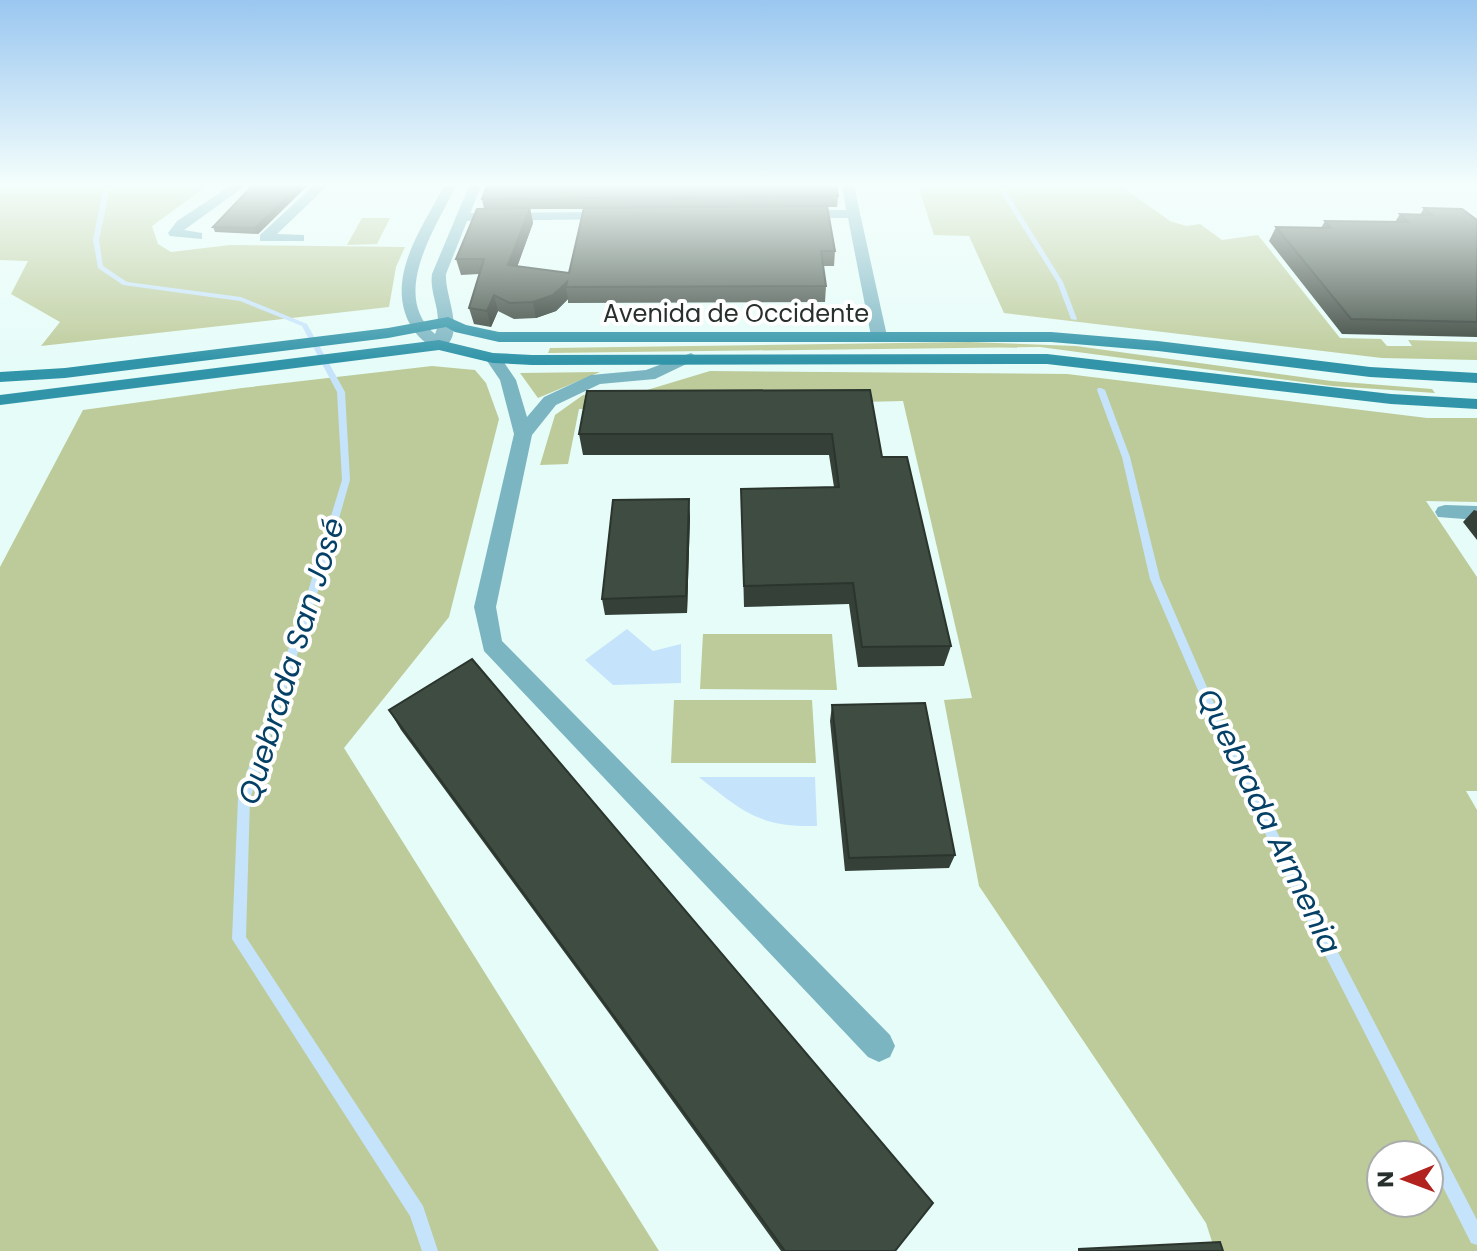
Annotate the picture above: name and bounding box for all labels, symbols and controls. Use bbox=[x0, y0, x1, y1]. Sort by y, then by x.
street label: Avenida de Occidente bbox=[603, 297, 869, 330]
water label: Quebrada San José bbox=[227, 512, 355, 810]
water label: Quebrada Armenia bbox=[1186, 681, 1352, 961]
north arrow bbox=[1365, 1139, 1445, 1219]
text: N bbox=[1370, 1171, 1401, 1188]

